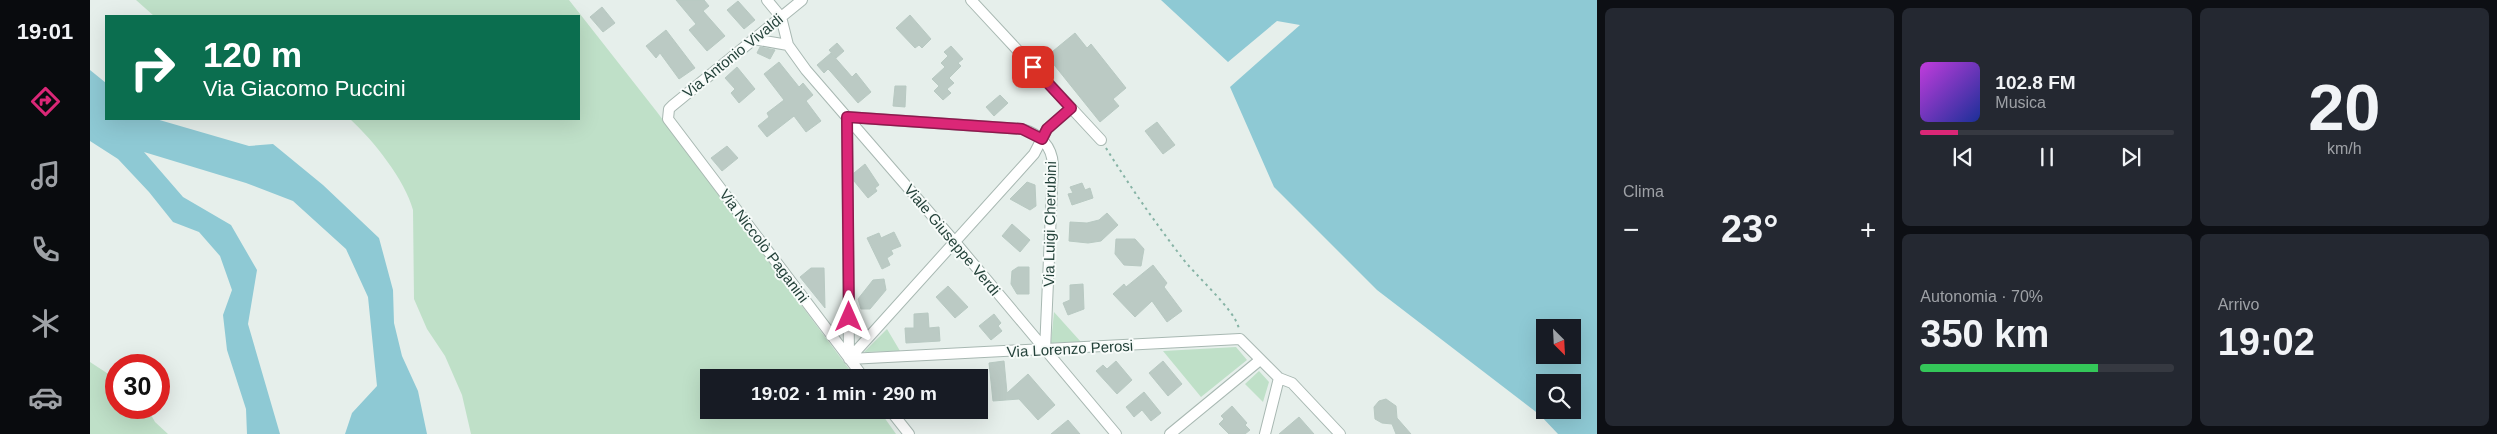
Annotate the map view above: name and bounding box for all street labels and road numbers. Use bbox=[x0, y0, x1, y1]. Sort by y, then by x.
street label: Via Antonio Vivaldi bbox=[679, 10, 786, 101]
street label: Via Luigi Cherubini bbox=[1040, 161, 1059, 287]
street label: Viale Giuseppe Verdi bbox=[901, 181, 1004, 299]
street label: Via Niccolò Paganini bbox=[716, 186, 813, 306]
street label: Via Lorenzo Perosi bbox=[1006, 337, 1134, 360]

